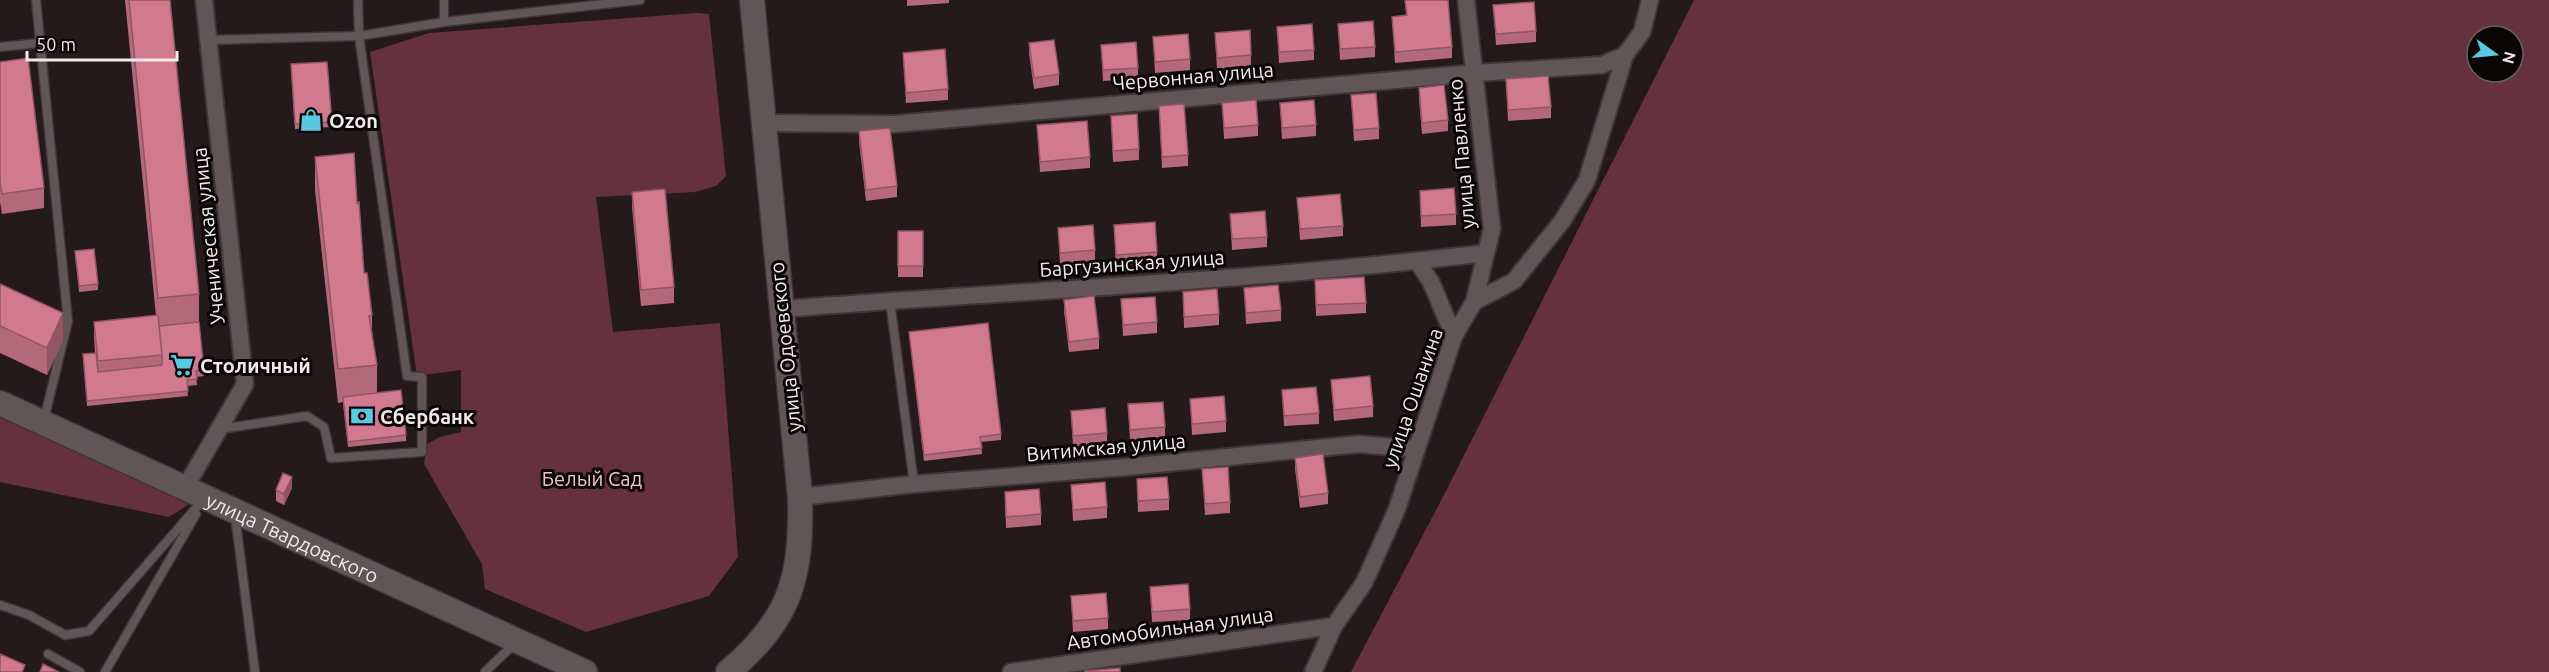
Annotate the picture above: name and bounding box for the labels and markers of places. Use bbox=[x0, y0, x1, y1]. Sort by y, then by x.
shop icon: Ozon bbox=[298, 107, 324, 133]
place label: Ozon bbox=[329, 109, 378, 132]
supermarket icon: Столичный bbox=[169, 352, 195, 378]
place label: Столичный bbox=[200, 354, 311, 377]
bank icon: Сбербанк bbox=[349, 403, 375, 429]
place label: Сбербанк bbox=[380, 405, 475, 428]

